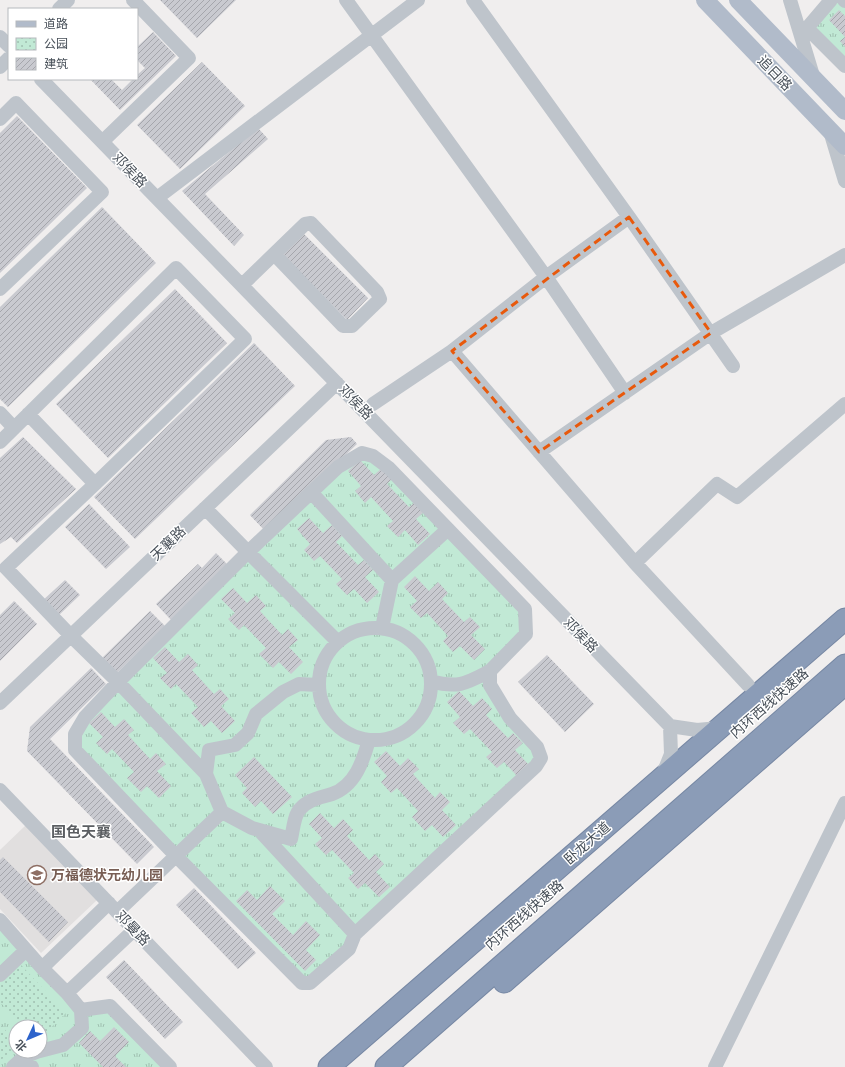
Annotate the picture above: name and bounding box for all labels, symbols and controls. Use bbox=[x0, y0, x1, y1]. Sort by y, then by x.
legend bbox=[8, 8, 138, 80]
text: 道路 bbox=[44, 17, 68, 31]
text: 公园 bbox=[44, 37, 68, 51]
street label: 追日路 bbox=[755, 52, 795, 94]
text: 建筑 bbox=[44, 57, 68, 71]
street label: 邓侯路 bbox=[110, 149, 150, 191]
street label: 邓侯路 bbox=[336, 381, 376, 423]
street label: 天襄路 bbox=[147, 523, 189, 563]
street label: 邓侯路 bbox=[561, 614, 601, 656]
street label: 内环西线快速路 bbox=[727, 665, 811, 741]
street label: 卧龙大道 bbox=[561, 819, 613, 867]
district label: 国色天襄 bbox=[51, 823, 111, 840]
school or university icon: 万福德状元幼儿园 bbox=[26, 864, 48, 886]
place label: 万福德状元幼儿园 bbox=[51, 867, 163, 883]
street label: 内环西线快速路 bbox=[482, 877, 566, 953]
street label: 邓曼路 bbox=[113, 907, 153, 949]
north arrow bbox=[8, 1019, 48, 1059]
text: 北 bbox=[13, 1038, 29, 1054]

